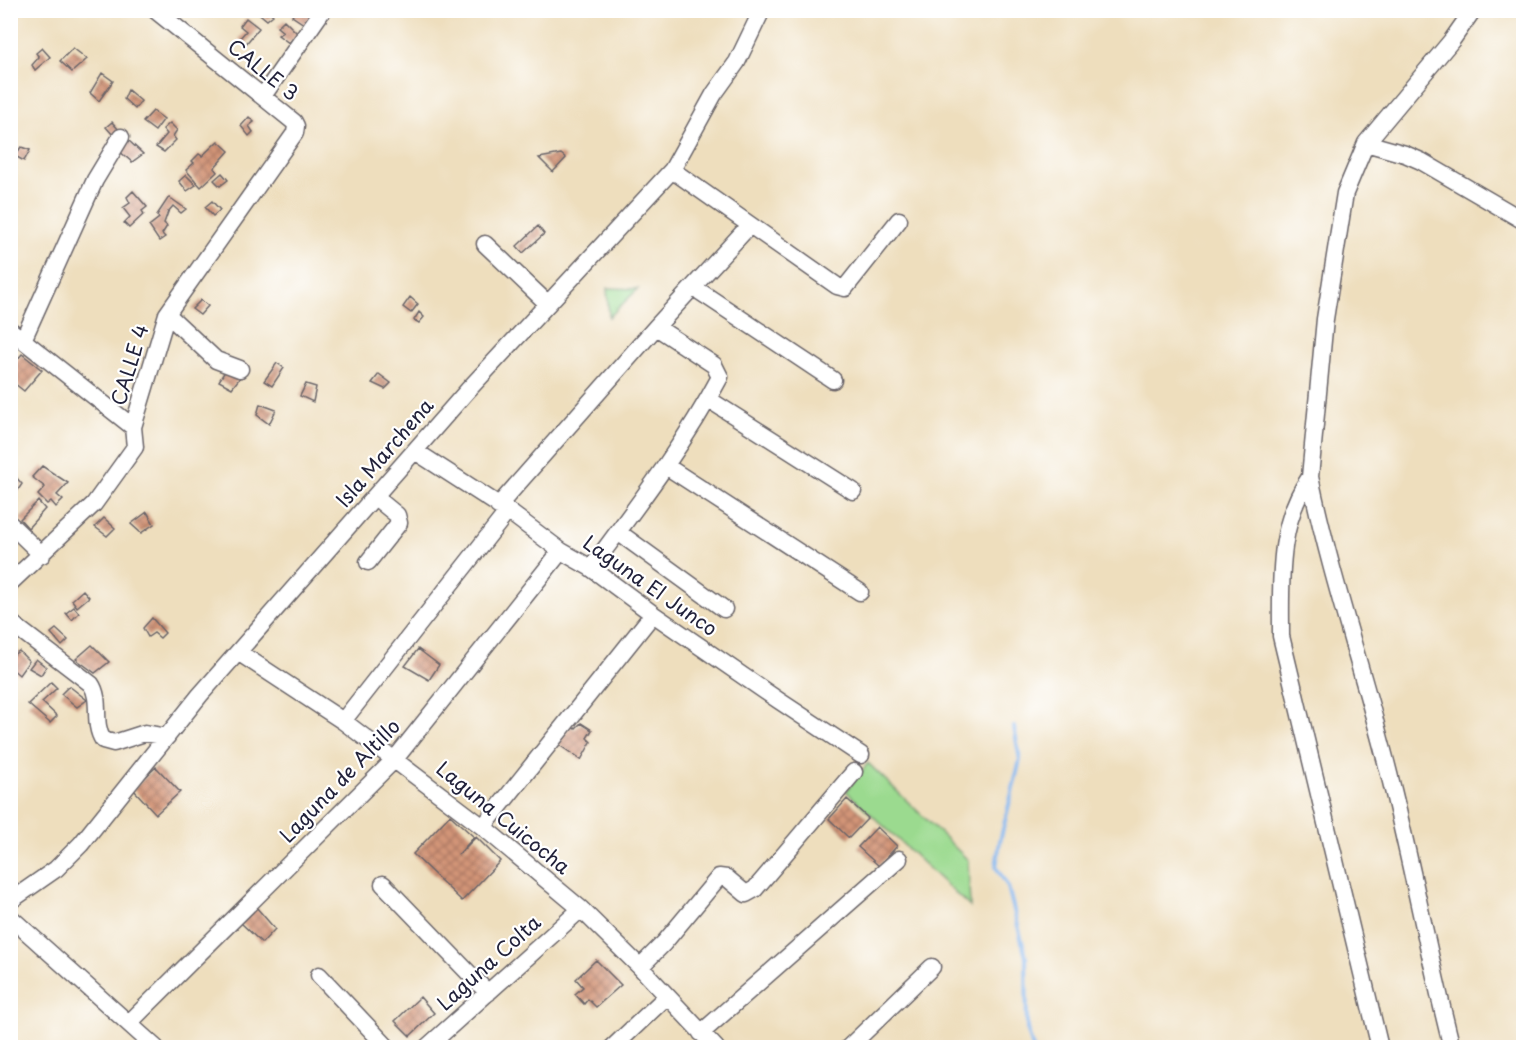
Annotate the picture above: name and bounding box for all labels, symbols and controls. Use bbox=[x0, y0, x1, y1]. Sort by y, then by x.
street label: CALLE 3 bbox=[222, 31, 306, 107]
street label: CALLE 4 bbox=[102, 320, 156, 409]
street label: Isla Marchena bbox=[328, 391, 440, 513]
street label: Laguna El Junco bbox=[577, 528, 724, 643]
street label: Laguna de Altillo bbox=[272, 711, 406, 849]
street label: Laguna Cuicocha bbox=[430, 754, 578, 881]
street label: Laguna Colta bbox=[430, 907, 547, 1017]

